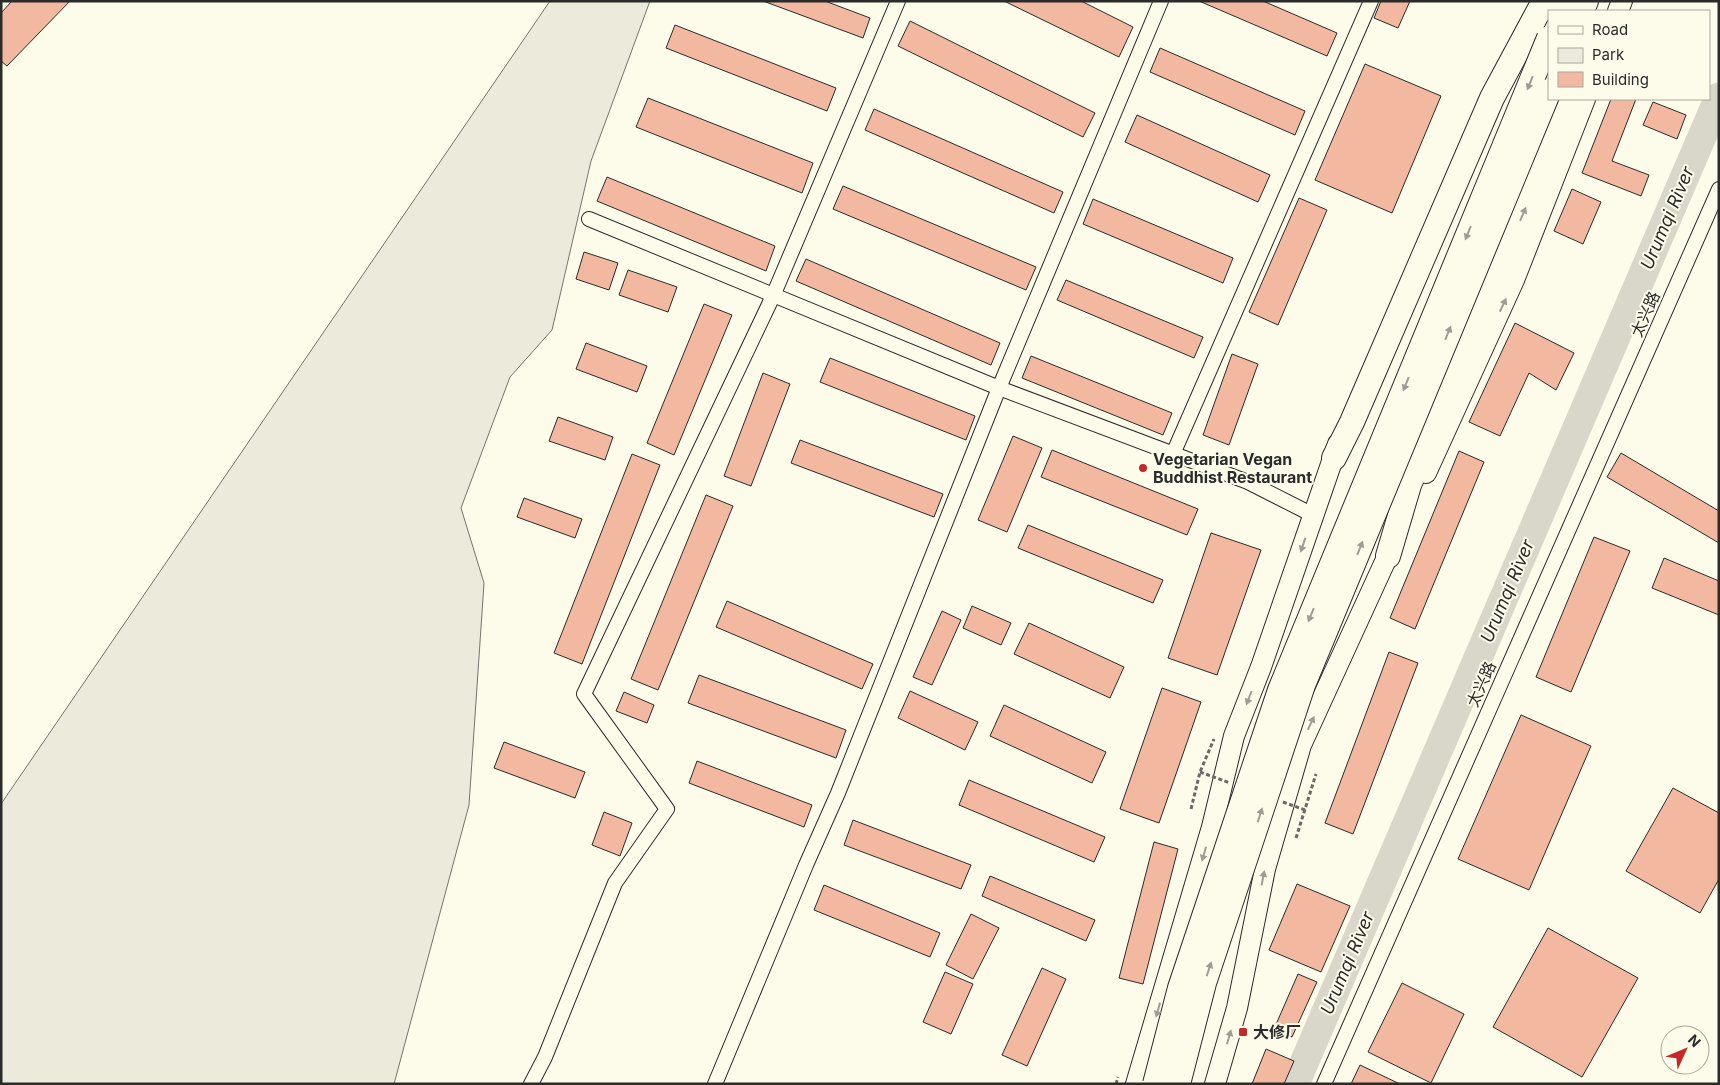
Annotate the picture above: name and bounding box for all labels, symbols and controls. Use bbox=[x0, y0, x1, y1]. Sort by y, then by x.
legend bbox=[1548, 10, 1710, 100]
text: Road bbox=[1592, 20, 1628, 39]
text: Park bbox=[1592, 45, 1625, 64]
text: Building bbox=[1592, 70, 1649, 89]
one-way arrow bbox=[1526, 76, 1534, 91]
water label: Urumqi River bbox=[1636, 162, 1699, 273]
one-way arrow bbox=[1520, 207, 1528, 221]
one-way arrow bbox=[1464, 226, 1472, 241]
street label: 太兴路 bbox=[1626, 288, 1664, 340]
one-way arrow bbox=[1499, 298, 1507, 312]
one-way arrow bbox=[1445, 326, 1453, 340]
one-way arrow bbox=[1402, 376, 1409, 391]
place label: Vegetarian Vegan Buddhist Restaurant bbox=[1153, 449, 1312, 487]
marker: Vegetarian Vegan Buddhist Restaurant bbox=[1137, 462, 1149, 474]
water label: Urumqi River bbox=[1476, 535, 1539, 646]
one-way arrow bbox=[1299, 537, 1306, 552]
one-way arrow bbox=[1356, 541, 1364, 555]
one-way arrow bbox=[1306, 607, 1314, 622]
street label: 太兴路 bbox=[1462, 658, 1500, 710]
one-way arrow bbox=[1245, 691, 1253, 706]
one-way arrow bbox=[1308, 716, 1316, 730]
one-way arrow bbox=[1256, 807, 1264, 822]
one-way arrow bbox=[1199, 846, 1207, 861]
one-way arrow bbox=[1260, 870, 1268, 886]
water label: Urumqi River bbox=[1316, 907, 1379, 1018]
one-way arrow bbox=[1205, 961, 1213, 976]
one-way arrow bbox=[1153, 1002, 1161, 1017]
place label: 大修厂 bbox=[1253, 1022, 1301, 1042]
north arrow bbox=[1660, 1025, 1710, 1075]
marker: 大修厂 bbox=[1237, 1026, 1249, 1038]
one-way arrow bbox=[1225, 1029, 1233, 1044]
text: N bbox=[1685, 1031, 1705, 1050]

